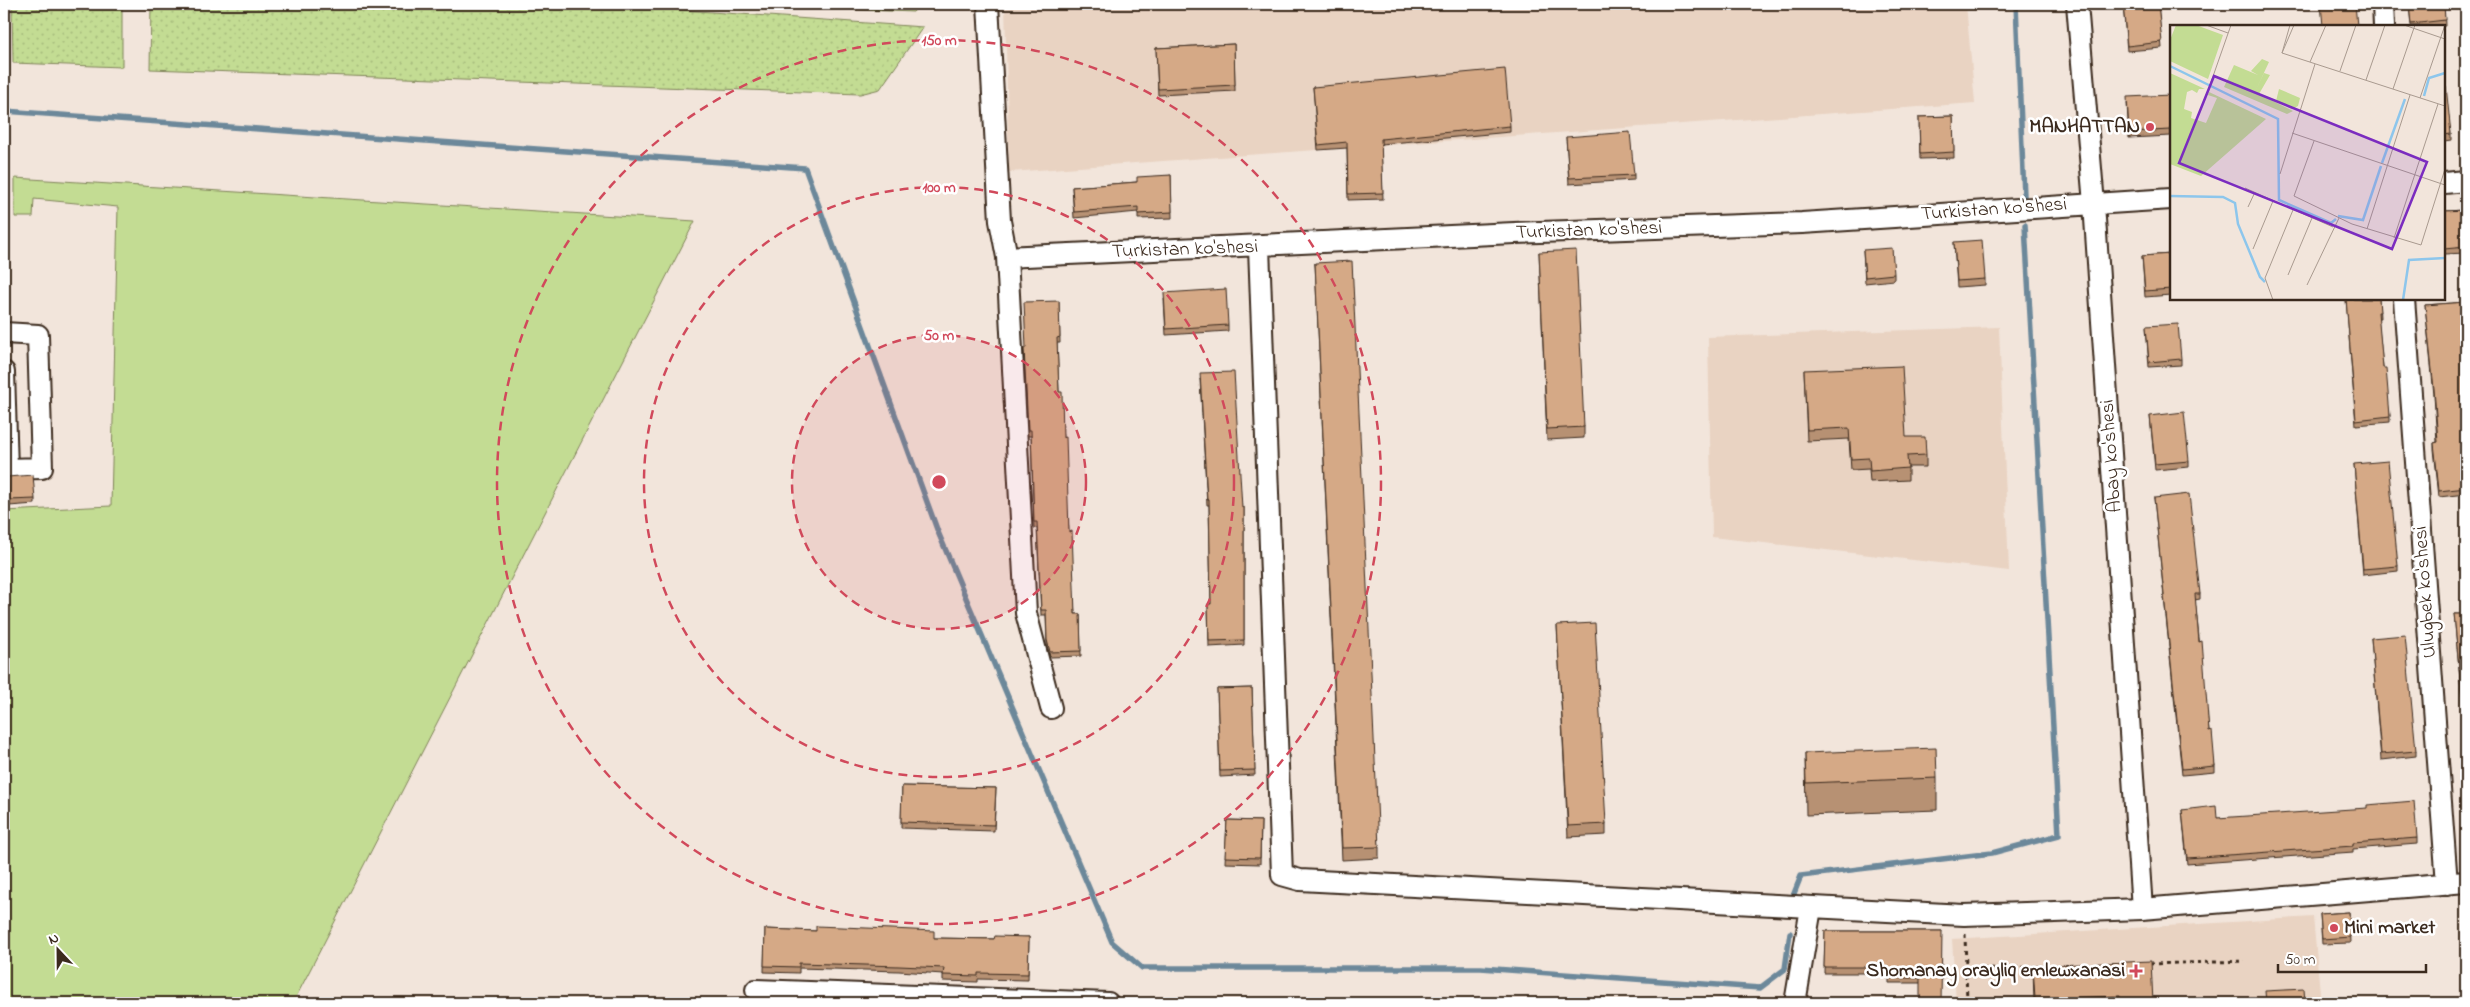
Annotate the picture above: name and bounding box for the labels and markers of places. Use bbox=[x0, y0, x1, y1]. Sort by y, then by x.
place label: MANHATTAN bbox=[2029, 113, 2140, 142]
marker: MANHATTAN bbox=[2144, 121, 2156, 133]
centre of rings bbox=[930, 473, 948, 491]
place label: Mini market bbox=[2344, 914, 2435, 943]
marker: Mini market bbox=[2328, 922, 2340, 934]
place label: Shomanay orayliq emlewxanasi bbox=[1866, 957, 2125, 987]
marker: Shomanay orayliq emlewxanasi bbox=[2129, 964, 2143, 978]

